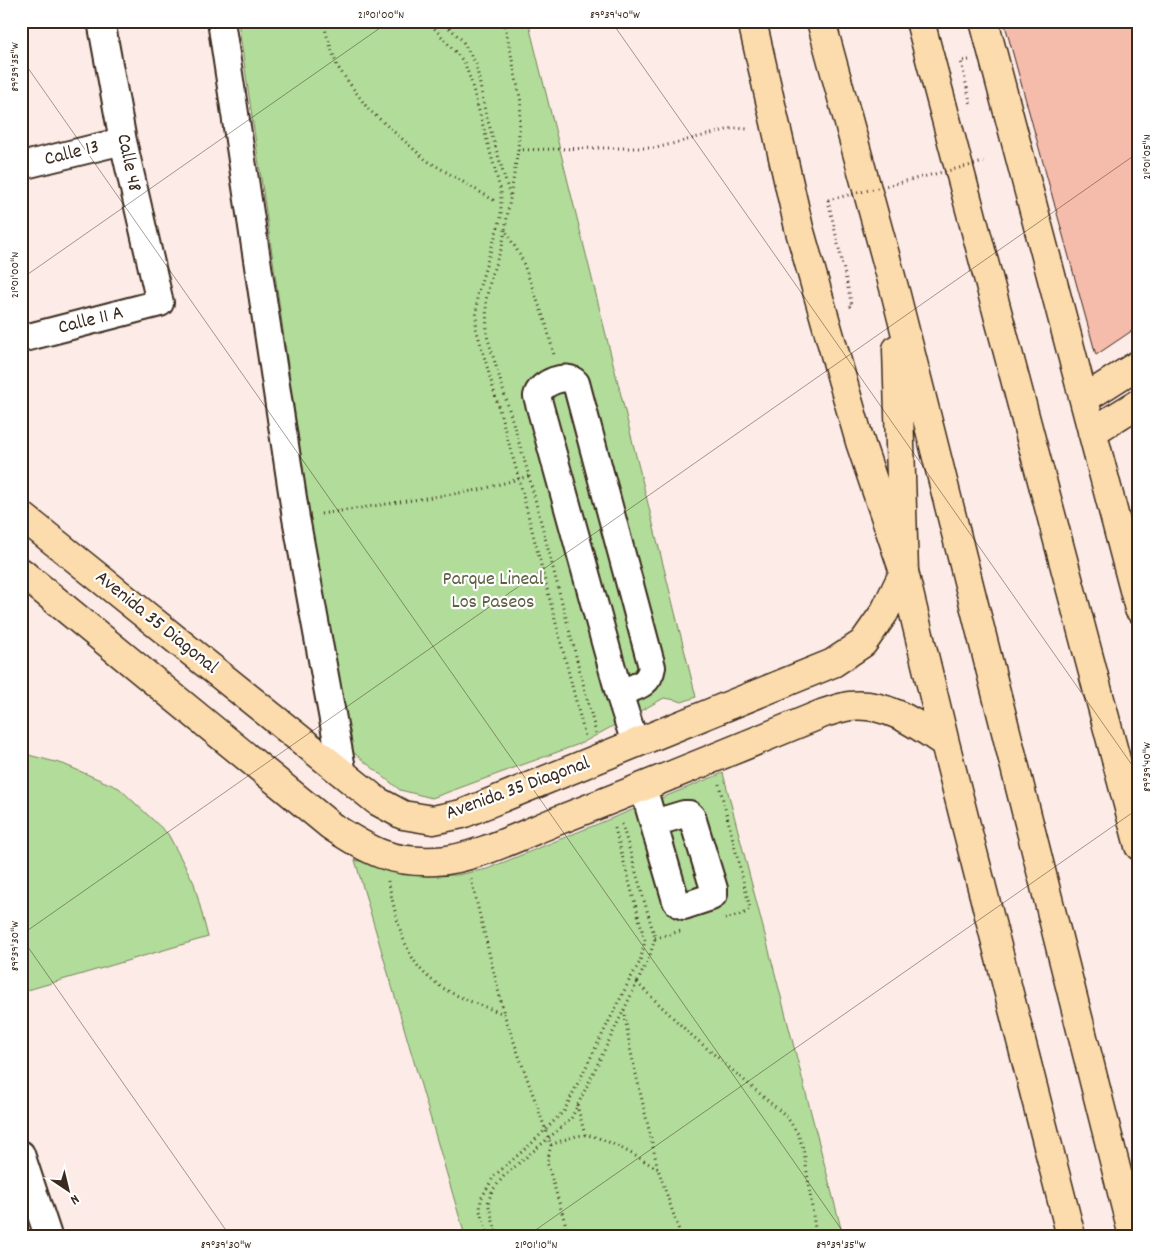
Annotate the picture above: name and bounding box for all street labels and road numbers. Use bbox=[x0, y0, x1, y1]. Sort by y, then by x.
street label: Calle 48 bbox=[108, 131, 148, 195]
street label: Calle 13 bbox=[42, 134, 102, 174]
street label: Calle 11 A bbox=[55, 299, 127, 343]
street label: Avenida 35 Diagonal bbox=[88, 564, 224, 682]
street label: Avenida 35 Diagonal bbox=[442, 750, 594, 828]

